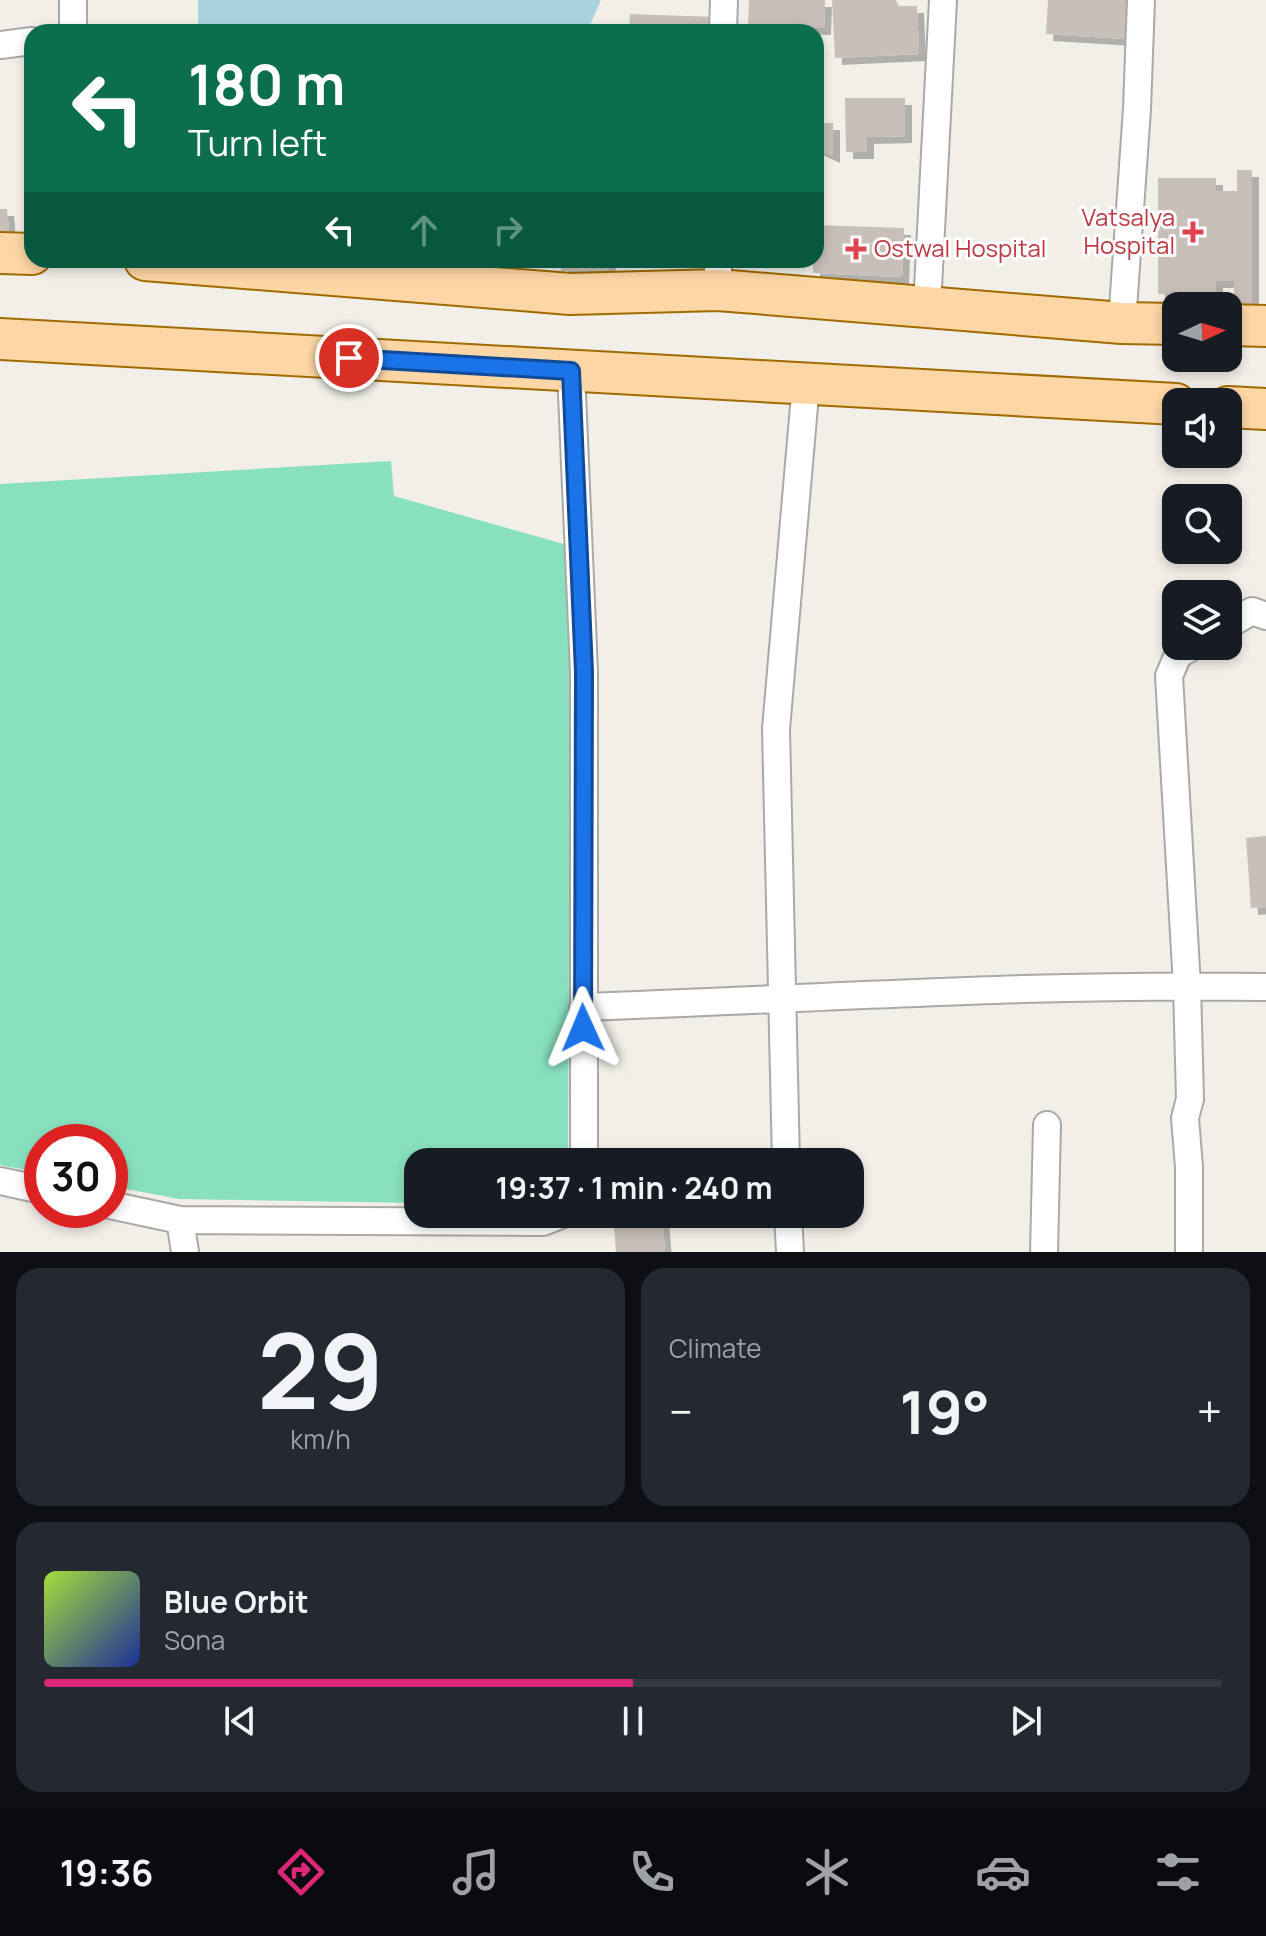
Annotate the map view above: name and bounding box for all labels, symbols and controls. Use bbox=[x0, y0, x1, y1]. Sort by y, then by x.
text: 180 m bbox=[188, 45, 345, 122]
icon: left bbox=[56, 56, 160, 160]
text: Turn left bbox=[188, 118, 327, 167]
place label: Vatsalya Hospital bbox=[1082, 200, 1175, 261]
icon: left bbox=[318, 208, 362, 252]
icon: ahead bbox=[402, 208, 446, 252]
icon: right bbox=[486, 208, 530, 252]
marker: Vatsalya Hospital bbox=[1182, 221, 1204, 243]
place label: Ostwal Hospital bbox=[874, 231, 1046, 264]
marker: Ostwal Hospital bbox=[845, 238, 867, 260]
north arrow bbox=[1162, 292, 1242, 372]
map controls bbox=[1162, 292, 1242, 660]
pin bbox=[315, 324, 383, 392]
icon: arrive bbox=[327, 336, 371, 380]
button: sound bbox=[1162, 388, 1242, 468]
button: search bbox=[1162, 484, 1242, 564]
button: layers bbox=[1162, 580, 1242, 660]
position arrow bbox=[541, 986, 625, 1070]
speed limit sign: 30 bbox=[24, 1124, 128, 1228]
text: 19:37 · 1 min · 240 m bbox=[495, 1167, 773, 1208]
text: 29 bbox=[257, 1298, 384, 1440]
text: Climate bbox=[669, 1330, 761, 1366]
text: 19° bbox=[899, 1370, 990, 1452]
text: − bbox=[669, 1381, 693, 1441]
text: + bbox=[1197, 1381, 1222, 1441]
text: km/h bbox=[290, 1421, 351, 1457]
text: Blue Orbit bbox=[164, 1581, 309, 1622]
text: Sona bbox=[164, 1622, 225, 1658]
icon: previous bbox=[218, 1699, 262, 1743]
icon: pause bbox=[611, 1699, 655, 1743]
icon: next bbox=[1004, 1699, 1048, 1743]
icon: directions bbox=[273, 1844, 329, 1900]
icon: music bbox=[448, 1844, 504, 1900]
icon: phone bbox=[624, 1844, 680, 1900]
icon: climate bbox=[799, 1844, 855, 1900]
icon: car bbox=[975, 1844, 1031, 1900]
icon: filters bbox=[1150, 1844, 1206, 1900]
text: 19:36 bbox=[60, 1848, 154, 1897]

